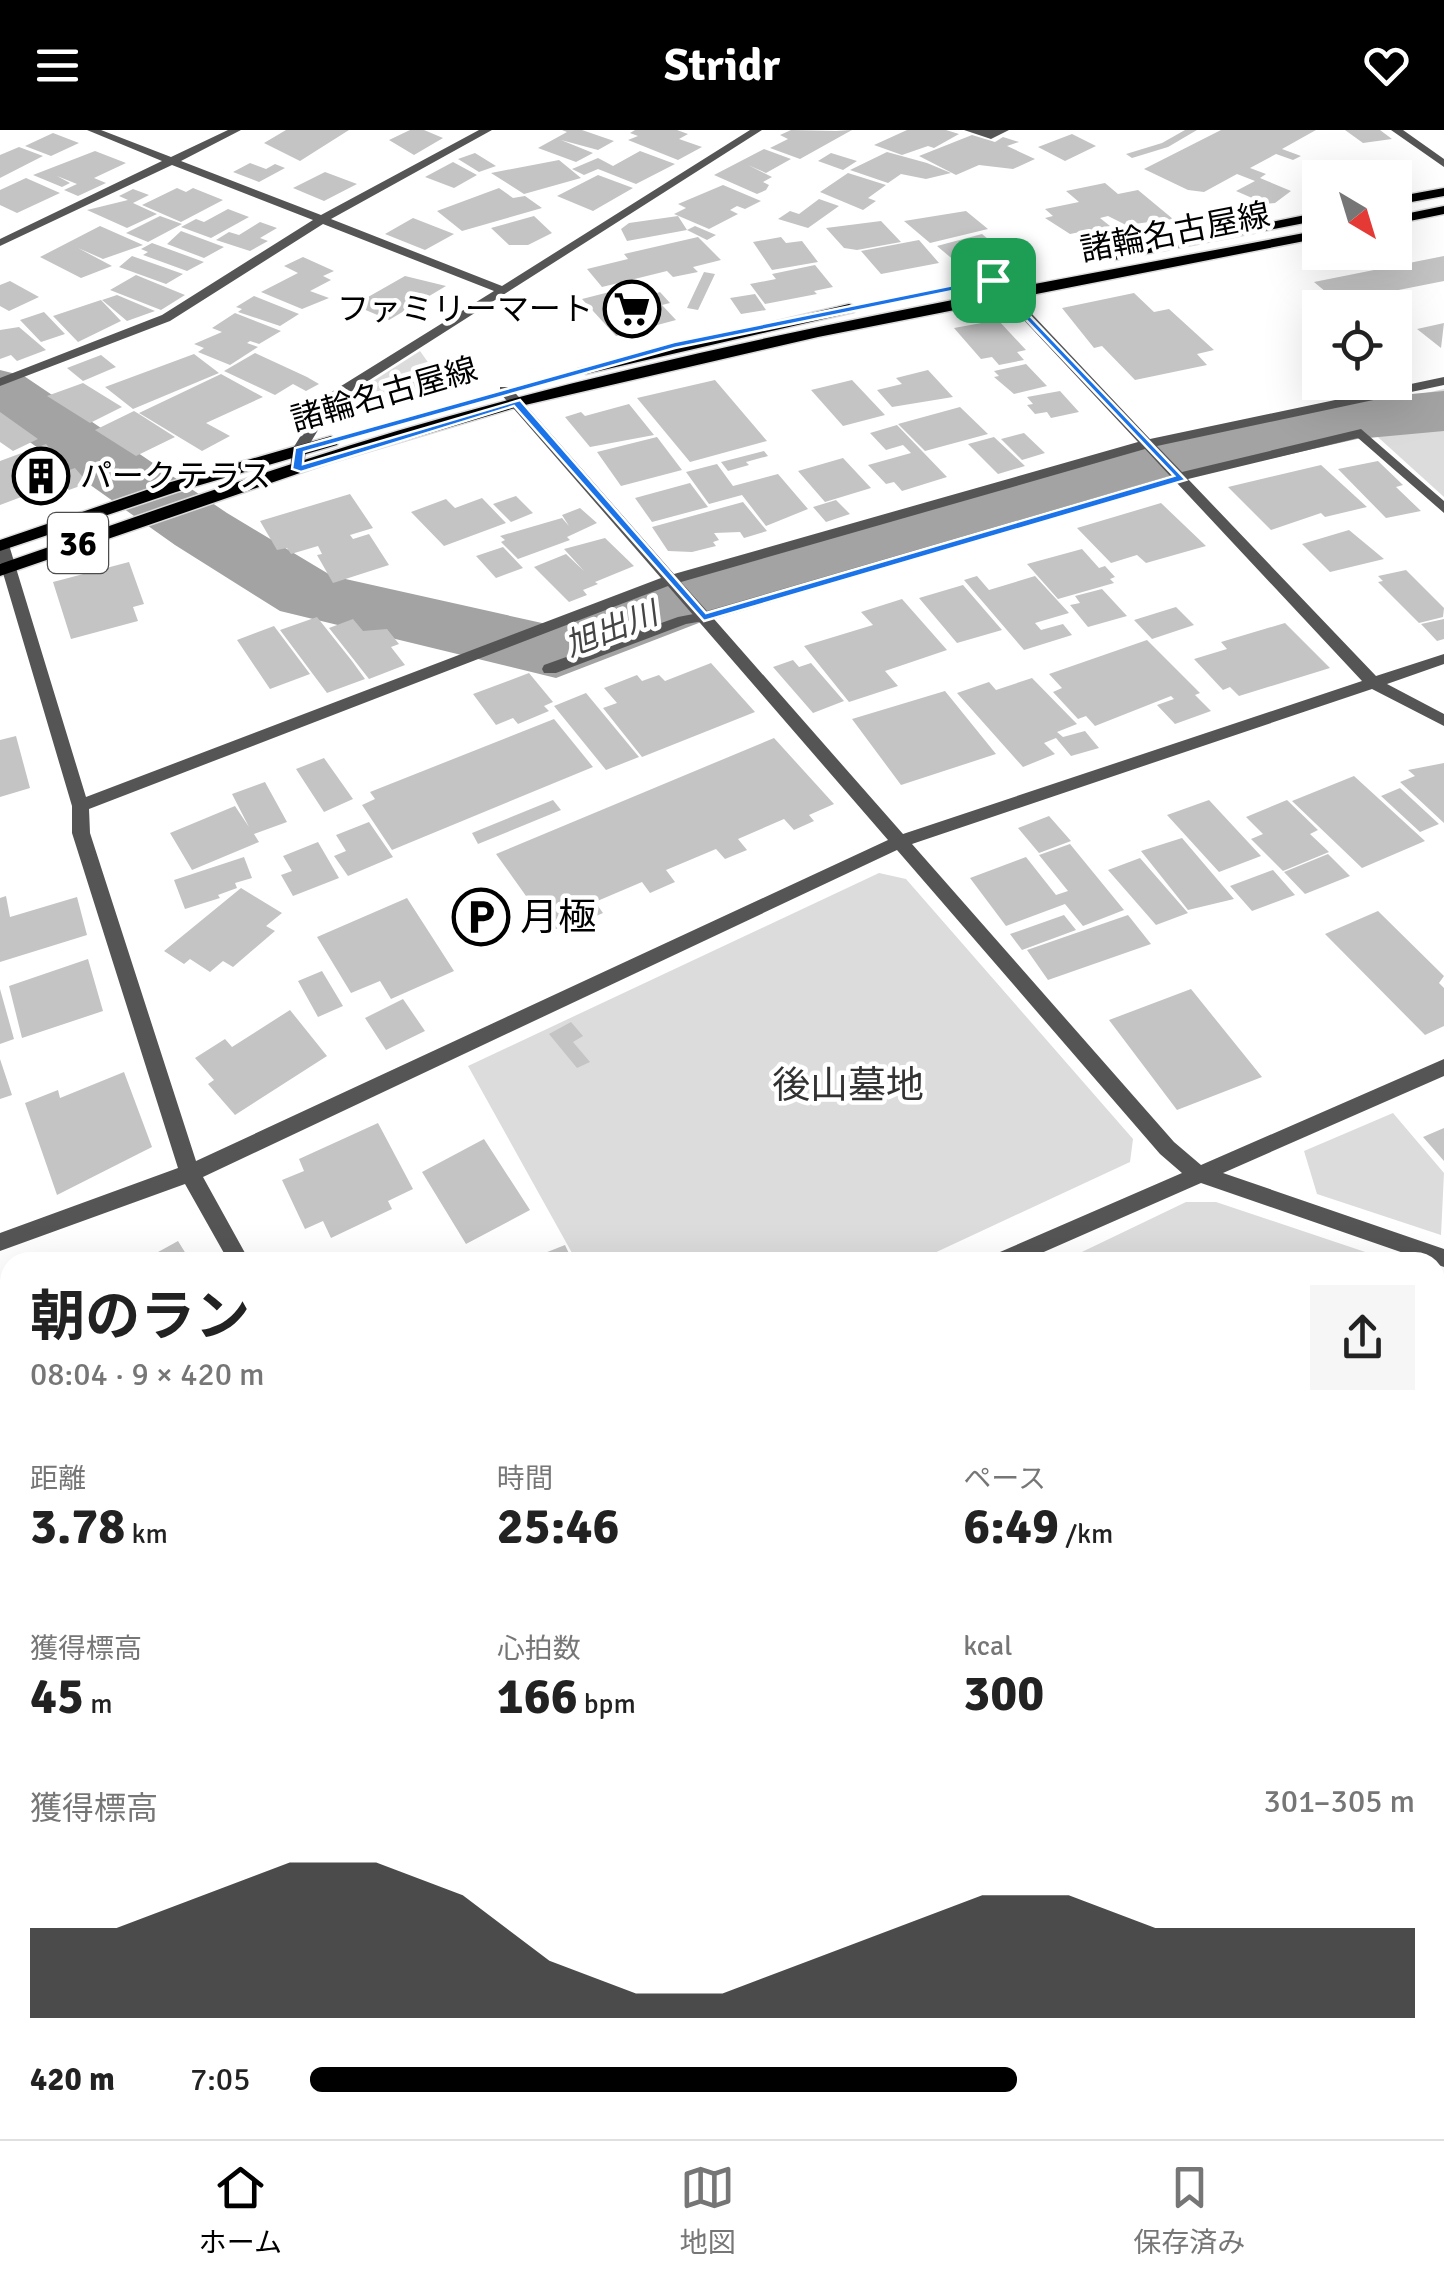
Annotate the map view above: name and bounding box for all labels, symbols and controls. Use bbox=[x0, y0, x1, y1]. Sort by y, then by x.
icon: menu bbox=[30, 38, 85, 93]
text: Stridr bbox=[664, 38, 780, 93]
icon: heart bbox=[1359, 38, 1414, 93]
north arrow bbox=[1302, 160, 1412, 270]
map controls bbox=[1302, 160, 1412, 400]
street label: 諸輪名古屋線 bbox=[1077, 195, 1273, 270]
pin bbox=[951, 238, 1036, 323]
icon: arrive bbox=[966, 253, 1021, 308]
supermarket icon: ファミリーマート bbox=[602, 279, 662, 339]
place label: ファミリーマート bbox=[337, 290, 593, 329]
button: locate bbox=[1302, 290, 1412, 400]
street label: 諸輪名古屋線 bbox=[286, 349, 482, 440]
building icon: パークテラス bbox=[11, 446, 71, 506]
place label: パークテラス bbox=[80, 457, 271, 496]
road number: 36 bbox=[48, 513, 108, 573]
water label: 旭出川 bbox=[559, 593, 666, 665]
parking icon: 月極 bbox=[451, 887, 511, 947]
place label: 月極 bbox=[520, 894, 596, 941]
park label: 後山墓地 bbox=[772, 1062, 924, 1109]
text: 朝のラン bbox=[30, 1283, 250, 1351]
button: share bbox=[1310, 1285, 1415, 1390]
text: 08:04 · 9 × 420 m bbox=[30, 1355, 265, 1394]
text: 距離 bbox=[30, 1462, 86, 1496]
text: 時間 bbox=[497, 1462, 553, 1496]
text: ペース bbox=[963, 1462, 1046, 1496]
text: 3.78 bbox=[30, 1496, 125, 1558]
text: 25:46 bbox=[497, 1496, 619, 1558]
text: 6:49 bbox=[963, 1496, 1059, 1558]
text: km bbox=[125, 1517, 168, 1551]
text: /km bbox=[1059, 1517, 1113, 1551]
text: kcal bbox=[963, 1629, 1012, 1663]
text: 獲得標高 bbox=[30, 1632, 142, 1666]
text: 心拍数 bbox=[497, 1632, 581, 1666]
text: 300 bbox=[963, 1663, 1044, 1725]
text: 45 bbox=[30, 1666, 84, 1728]
text: 166 bbox=[497, 1666, 578, 1728]
text: m bbox=[84, 1687, 113, 1721]
text: bpm bbox=[578, 1687, 636, 1721]
text: 301–305 m bbox=[1264, 1782, 1415, 1821]
text: 獲得標高 bbox=[30, 1789, 158, 1828]
text: 420 m bbox=[30, 2060, 115, 2099]
text: 7:05 bbox=[190, 2060, 250, 2099]
tab: ホーム bbox=[199, 2160, 282, 2260]
tab: 地図 bbox=[680, 2160, 736, 2260]
tab: 保存済み bbox=[1133, 2160, 1245, 2260]

